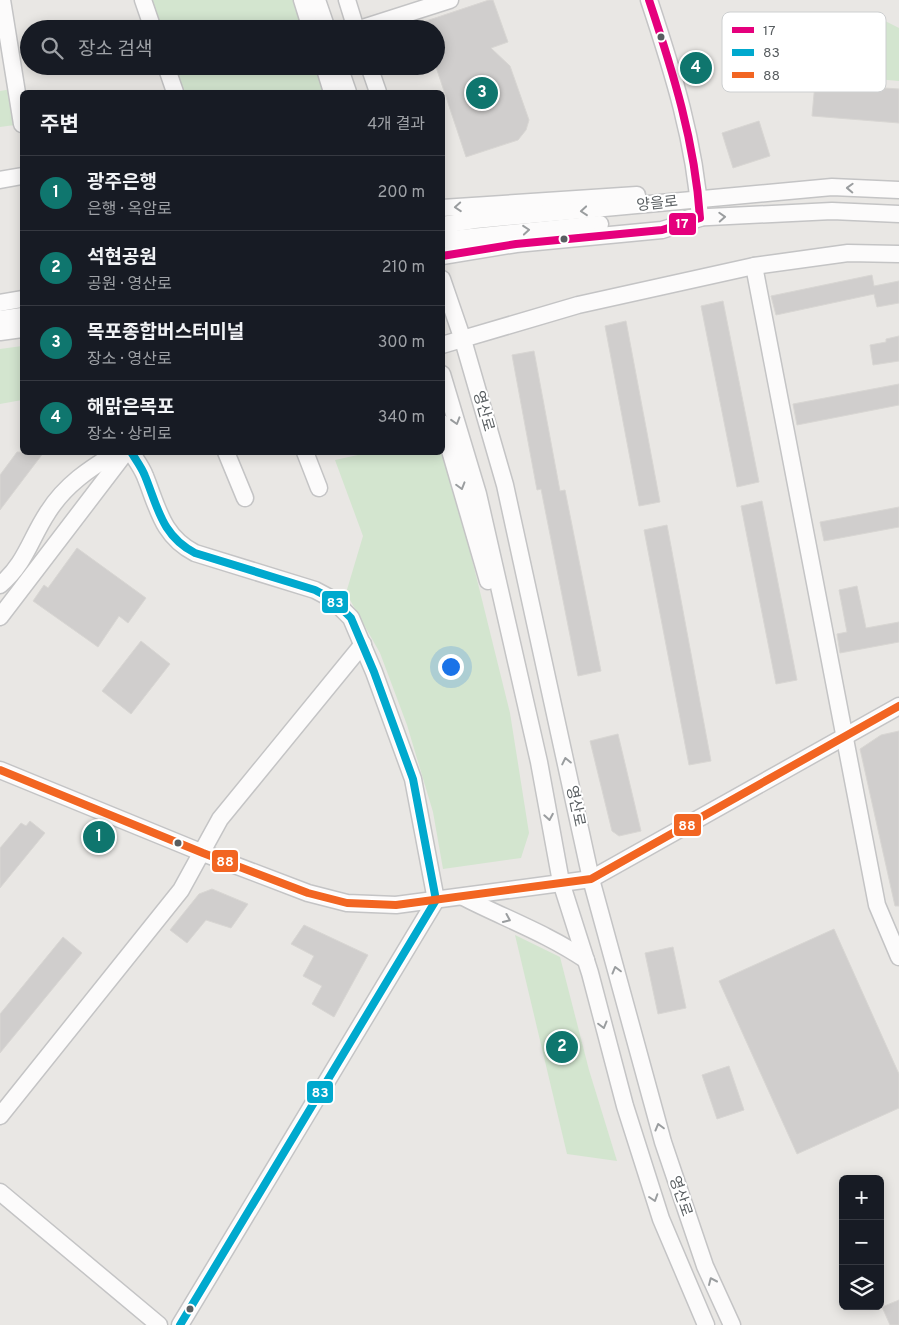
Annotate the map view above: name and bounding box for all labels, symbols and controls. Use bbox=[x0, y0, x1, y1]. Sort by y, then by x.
legend bbox=[722, 12, 886, 92]
search box bbox=[20, 20, 445, 75]
text: 17 bbox=[763, 23, 775, 40]
unlabelled marker bbox=[656, 32, 666, 42]
icon: search bbox=[38, 34, 66, 62]
text: 장소 검색 bbox=[78, 38, 152, 62]
text: 83 bbox=[763, 45, 780, 62]
pin: 4 bbox=[680, 49, 712, 87]
text: 88 bbox=[763, 68, 780, 85]
pin: 3 bbox=[466, 74, 498, 112]
text: 주변 bbox=[40, 112, 79, 139]
text: 4개 결과 bbox=[367, 115, 425, 135]
text: 광주은행 bbox=[87, 171, 157, 195]
text: 1 bbox=[53, 183, 59, 203]
text: 200 m bbox=[377, 183, 425, 203]
one-way arrow bbox=[846, 183, 854, 193]
street label: 양을로 bbox=[636, 193, 679, 216]
text: 은행 · 옥암로 bbox=[87, 200, 172, 220]
one-way arrow bbox=[454, 202, 462, 213]
one-way arrow bbox=[580, 205, 588, 216]
one-way arrow bbox=[719, 211, 727, 222]
line badge: 17 bbox=[668, 212, 697, 236]
text: 17 bbox=[675, 216, 689, 233]
one-way arrow bbox=[522, 225, 530, 236]
unlabelled marker bbox=[559, 234, 569, 244]
text: 석현공원 bbox=[87, 246, 157, 270]
text: 2 bbox=[51, 258, 61, 278]
text: 210 m bbox=[382, 258, 425, 278]
text: 공원 · 영산로 bbox=[87, 275, 172, 295]
text: 목포종합버스터미널 bbox=[87, 321, 244, 345]
text: 3 bbox=[51, 333, 61, 353]
text: 300 m bbox=[378, 333, 425, 353]
text: 장소 · 영산로 bbox=[87, 350, 172, 370]
street label: 영산로 bbox=[468, 389, 497, 434]
text: 해맑은목포 bbox=[87, 396, 174, 420]
text: 4 bbox=[51, 408, 61, 428]
text: 340 m bbox=[378, 408, 425, 428]
one-way arrow bbox=[451, 416, 461, 425]
text: 장소 · 상리로 bbox=[87, 425, 172, 445]
one-way arrow bbox=[455, 482, 465, 490]
line badge: 83 bbox=[321, 590, 349, 614]
text: 83 bbox=[326, 595, 344, 612]
your location bbox=[438, 654, 464, 680]
one-way arrow bbox=[561, 757, 572, 766]
street label: 영산로 bbox=[561, 784, 588, 829]
one-way arrow bbox=[544, 813, 554, 822]
line badge: 88 bbox=[673, 813, 702, 837]
pin: 1 bbox=[83, 818, 115, 856]
text: 88 bbox=[678, 818, 696, 835]
unlabelled marker bbox=[173, 838, 183, 848]
line badge: 88 bbox=[211, 849, 239, 873]
text: 88 bbox=[216, 854, 234, 871]
one-way arrow bbox=[502, 913, 511, 923]
one-way arrow bbox=[612, 967, 622, 975]
one-way arrow bbox=[598, 1021, 608, 1029]
pin: 2 bbox=[546, 1028, 578, 1066]
line badge: 83 bbox=[306, 1080, 334, 1104]
text: 83 bbox=[311, 1085, 329, 1102]
one-way arrow bbox=[654, 1123, 665, 1132]
street label: 영산로 bbox=[664, 1174, 695, 1219]
map controls bbox=[839, 1175, 884, 1310]
button: + bbox=[839, 1175, 884, 1220]
one-way arrow bbox=[648, 1193, 658, 1202]
button: − bbox=[839, 1220, 884, 1265]
button: layers bbox=[839, 1265, 884, 1310]
one-way arrow bbox=[708, 1277, 719, 1286]
unlabelled marker bbox=[185, 1304, 195, 1314]

